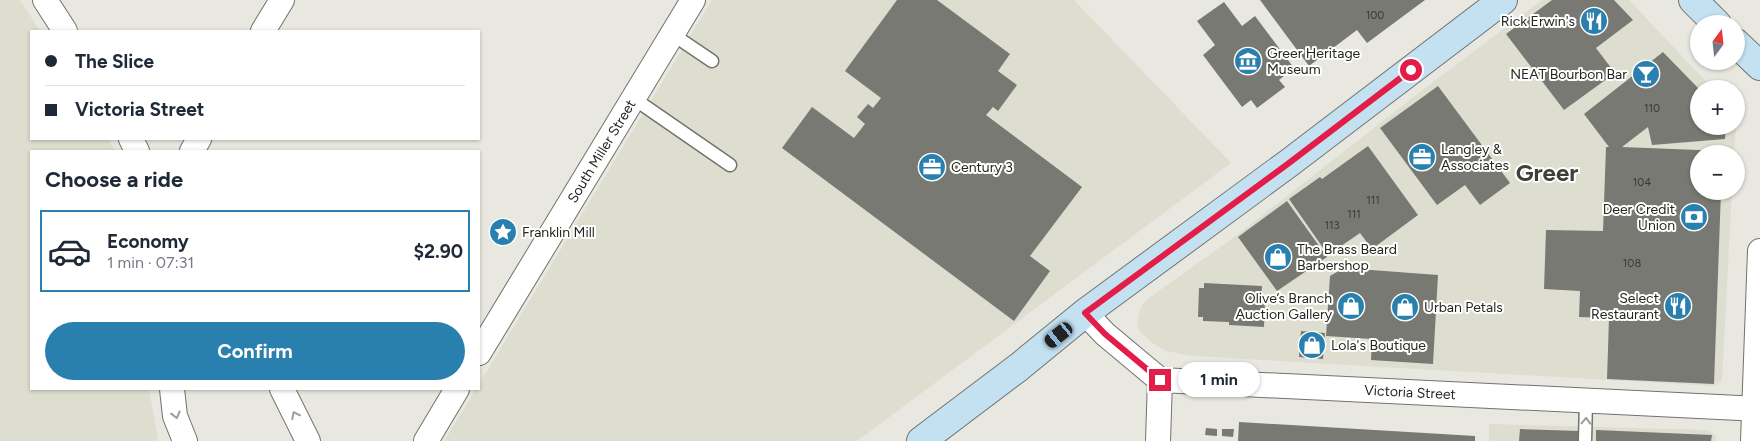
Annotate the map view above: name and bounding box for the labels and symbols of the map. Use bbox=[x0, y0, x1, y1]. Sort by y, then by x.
restaurant icon: Rick Erwin's bbox=[1579, 6, 1609, 36]
house number: 100 bbox=[1366, 9, 1384, 22]
place label: Rick Erwin's bbox=[1501, 13, 1575, 30]
north arrow bbox=[1690, 15, 1745, 70]
place label: Greer Heritage Museum bbox=[1267, 45, 1361, 78]
museum icon: Greer Heritage Museum bbox=[1233, 46, 1263, 76]
route start bbox=[1400, 59, 1422, 81]
bar icon: NEAT Bourbon Bar bbox=[1631, 59, 1661, 89]
place label: NEAT Bourbon Bar bbox=[1510, 66, 1627, 83]
street label: South Miller Street bbox=[564, 97, 640, 206]
house number: 110 bbox=[1644, 102, 1660, 115]
place label: Langley & Associates bbox=[1441, 141, 1509, 174]
office icon: Langley & Associates bbox=[1407, 142, 1437, 172]
office icon: Century 3 bbox=[917, 152, 947, 182]
district label: Greer bbox=[1516, 158, 1578, 187]
place label: Century 3 bbox=[951, 159, 1013, 176]
house number: 104 bbox=[1633, 176, 1651, 189]
house number: 111 bbox=[1366, 194, 1380, 207]
place label: Deer Credit Union bbox=[1603, 201, 1675, 234]
bank icon: Deer Credit Union bbox=[1679, 202, 1709, 232]
house number: 111 bbox=[1347, 208, 1361, 221]
place icon: Franklin Mill bbox=[488, 217, 518, 247]
house number: 113 bbox=[1324, 219, 1340, 232]
place label: Franklin Mill bbox=[522, 224, 595, 241]
place label: The Brass Beard Barbershop bbox=[1297, 241, 1397, 274]
shop icon: The Brass Beard Barbershop bbox=[1263, 242, 1293, 272]
house number: 108 bbox=[1623, 257, 1641, 270]
place label: Olive’s Branch Auction Gallery bbox=[1236, 290, 1333, 323]
place label: Select Restaurant bbox=[1591, 290, 1659, 323]
shop icon: Olive’s Branch Auction Gallery bbox=[1336, 291, 1366, 321]
restaurant icon: Select Restaurant bbox=[1663, 291, 1693, 321]
shop icon: Urban Petals bbox=[1390, 292, 1420, 322]
place label: Urban Petals bbox=[1424, 299, 1503, 316]
car bbox=[1042, 320, 1075, 350]
shop icon: Lola's Boutique bbox=[1297, 330, 1327, 360]
place label: Lola's Boutique bbox=[1331, 337, 1426, 354]
callout: 1 min bbox=[1178, 362, 1260, 398]
route end bbox=[1149, 369, 1171, 391]
street label: Victoria Street bbox=[1364, 382, 1456, 403]
one-way arrow bbox=[171, 411, 181, 419]
one-way arrow bbox=[291, 411, 301, 420]
one-way arrow bbox=[1581, 417, 1591, 424]

